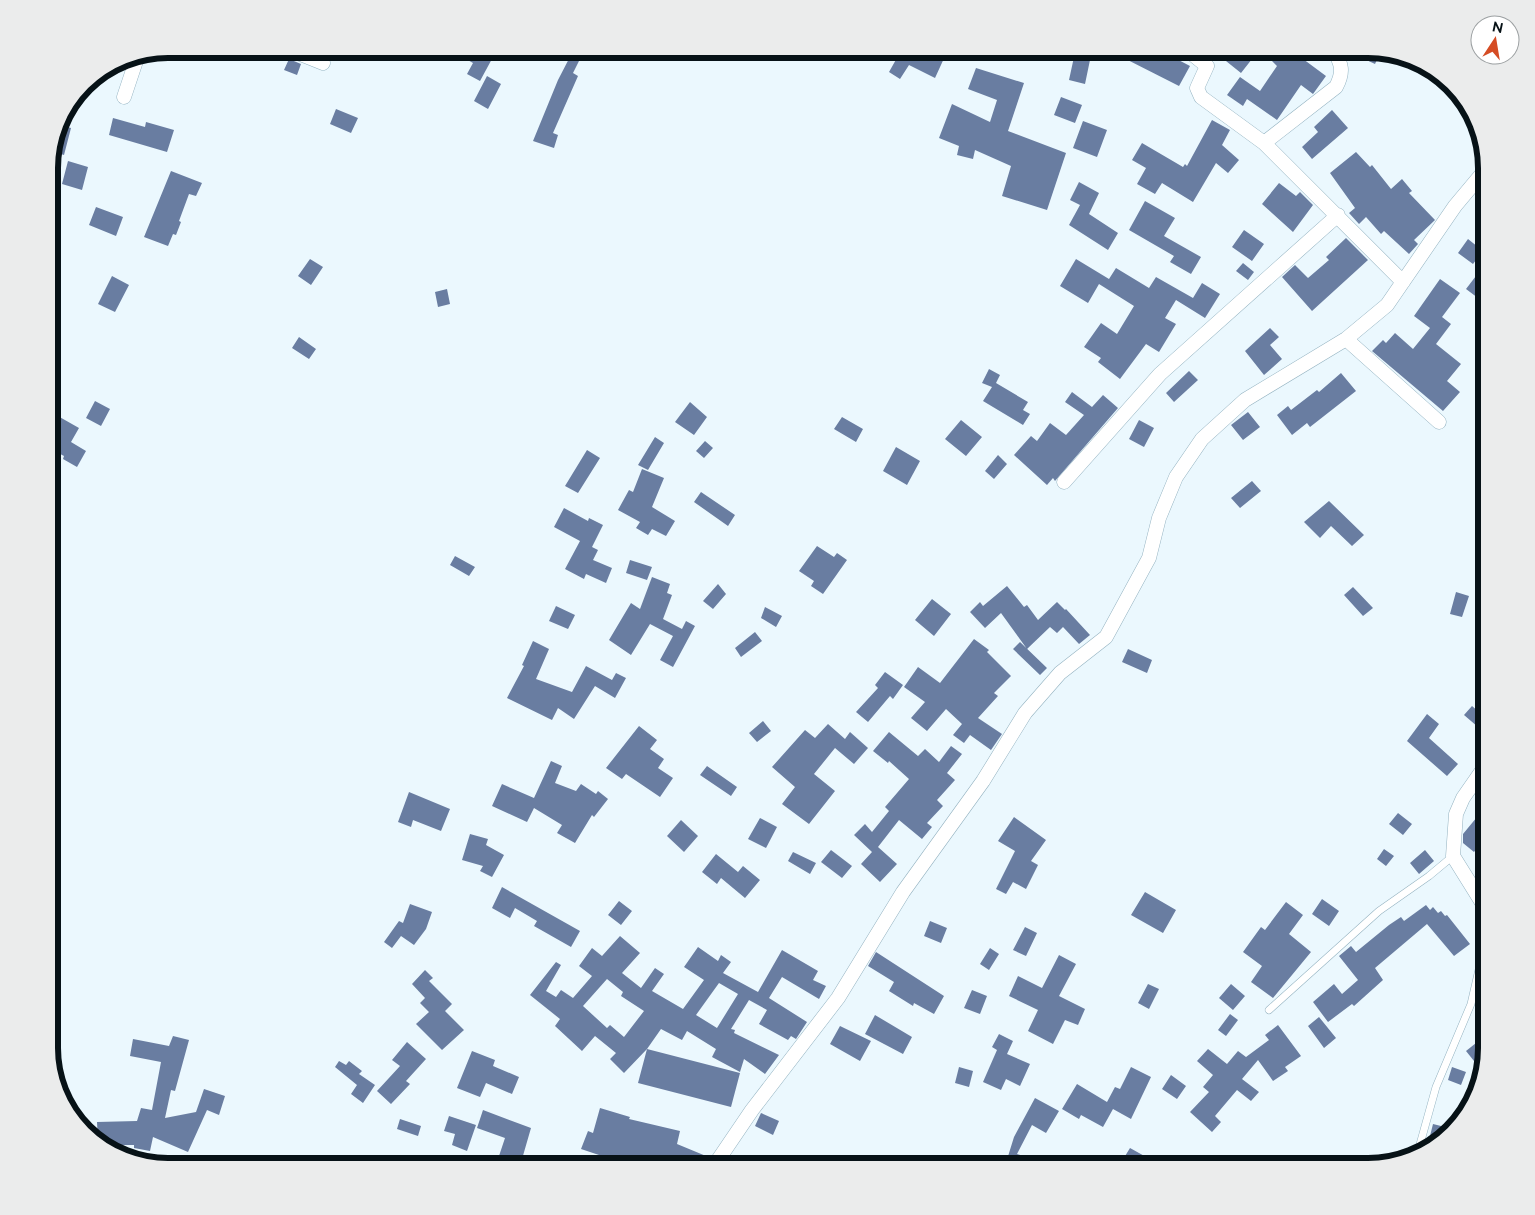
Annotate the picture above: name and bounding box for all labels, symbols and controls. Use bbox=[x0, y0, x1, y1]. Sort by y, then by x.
north arrow bbox=[1470, 15, 1520, 65]
text: N bbox=[1491, 18, 1505, 36]

